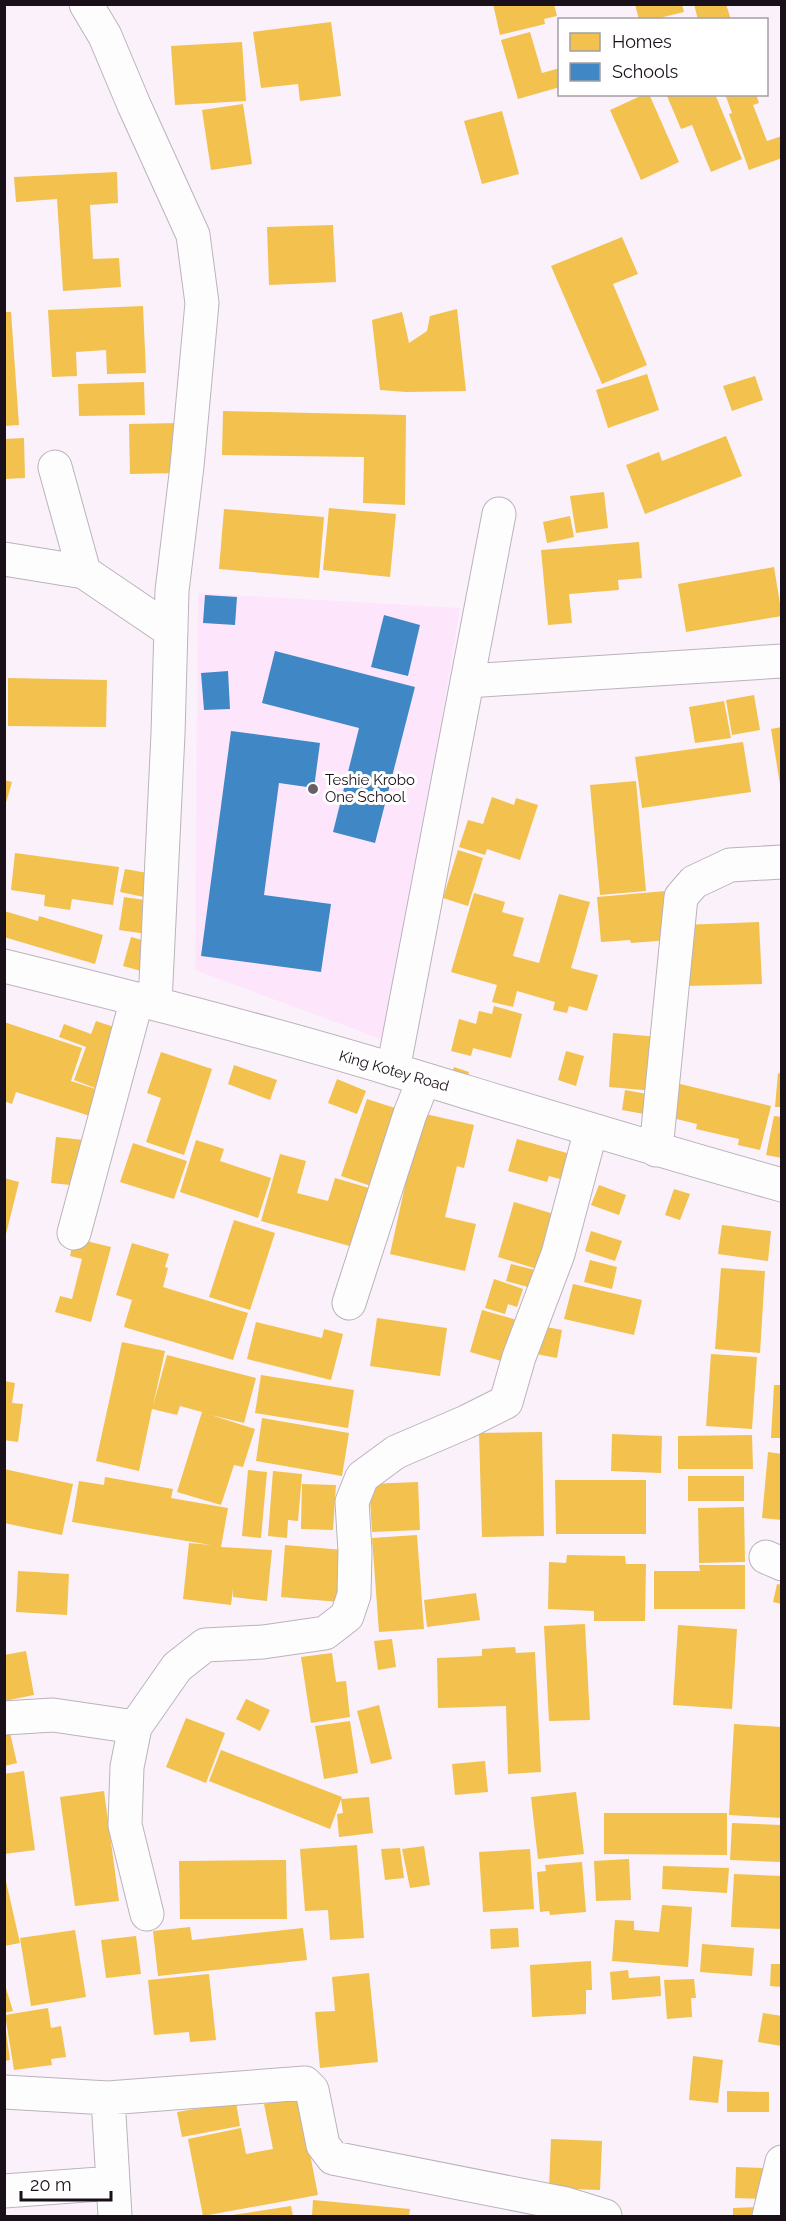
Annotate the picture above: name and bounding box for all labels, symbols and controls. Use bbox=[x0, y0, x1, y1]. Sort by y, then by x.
legend bbox=[558, 18, 768, 96]
text: Homes bbox=[612, 31, 672, 52]
text: Schools bbox=[612, 61, 679, 82]
place label: Teshie Krobo One School bbox=[325, 771, 415, 806]
marker: Teshie Krobo One School bbox=[306, 782, 320, 796]
street label: King Kotey Road bbox=[337, 1047, 451, 1095]
scale bar bbox=[21, 2164, 111, 2202]
text: 20 m bbox=[30, 2174, 72, 2195]

